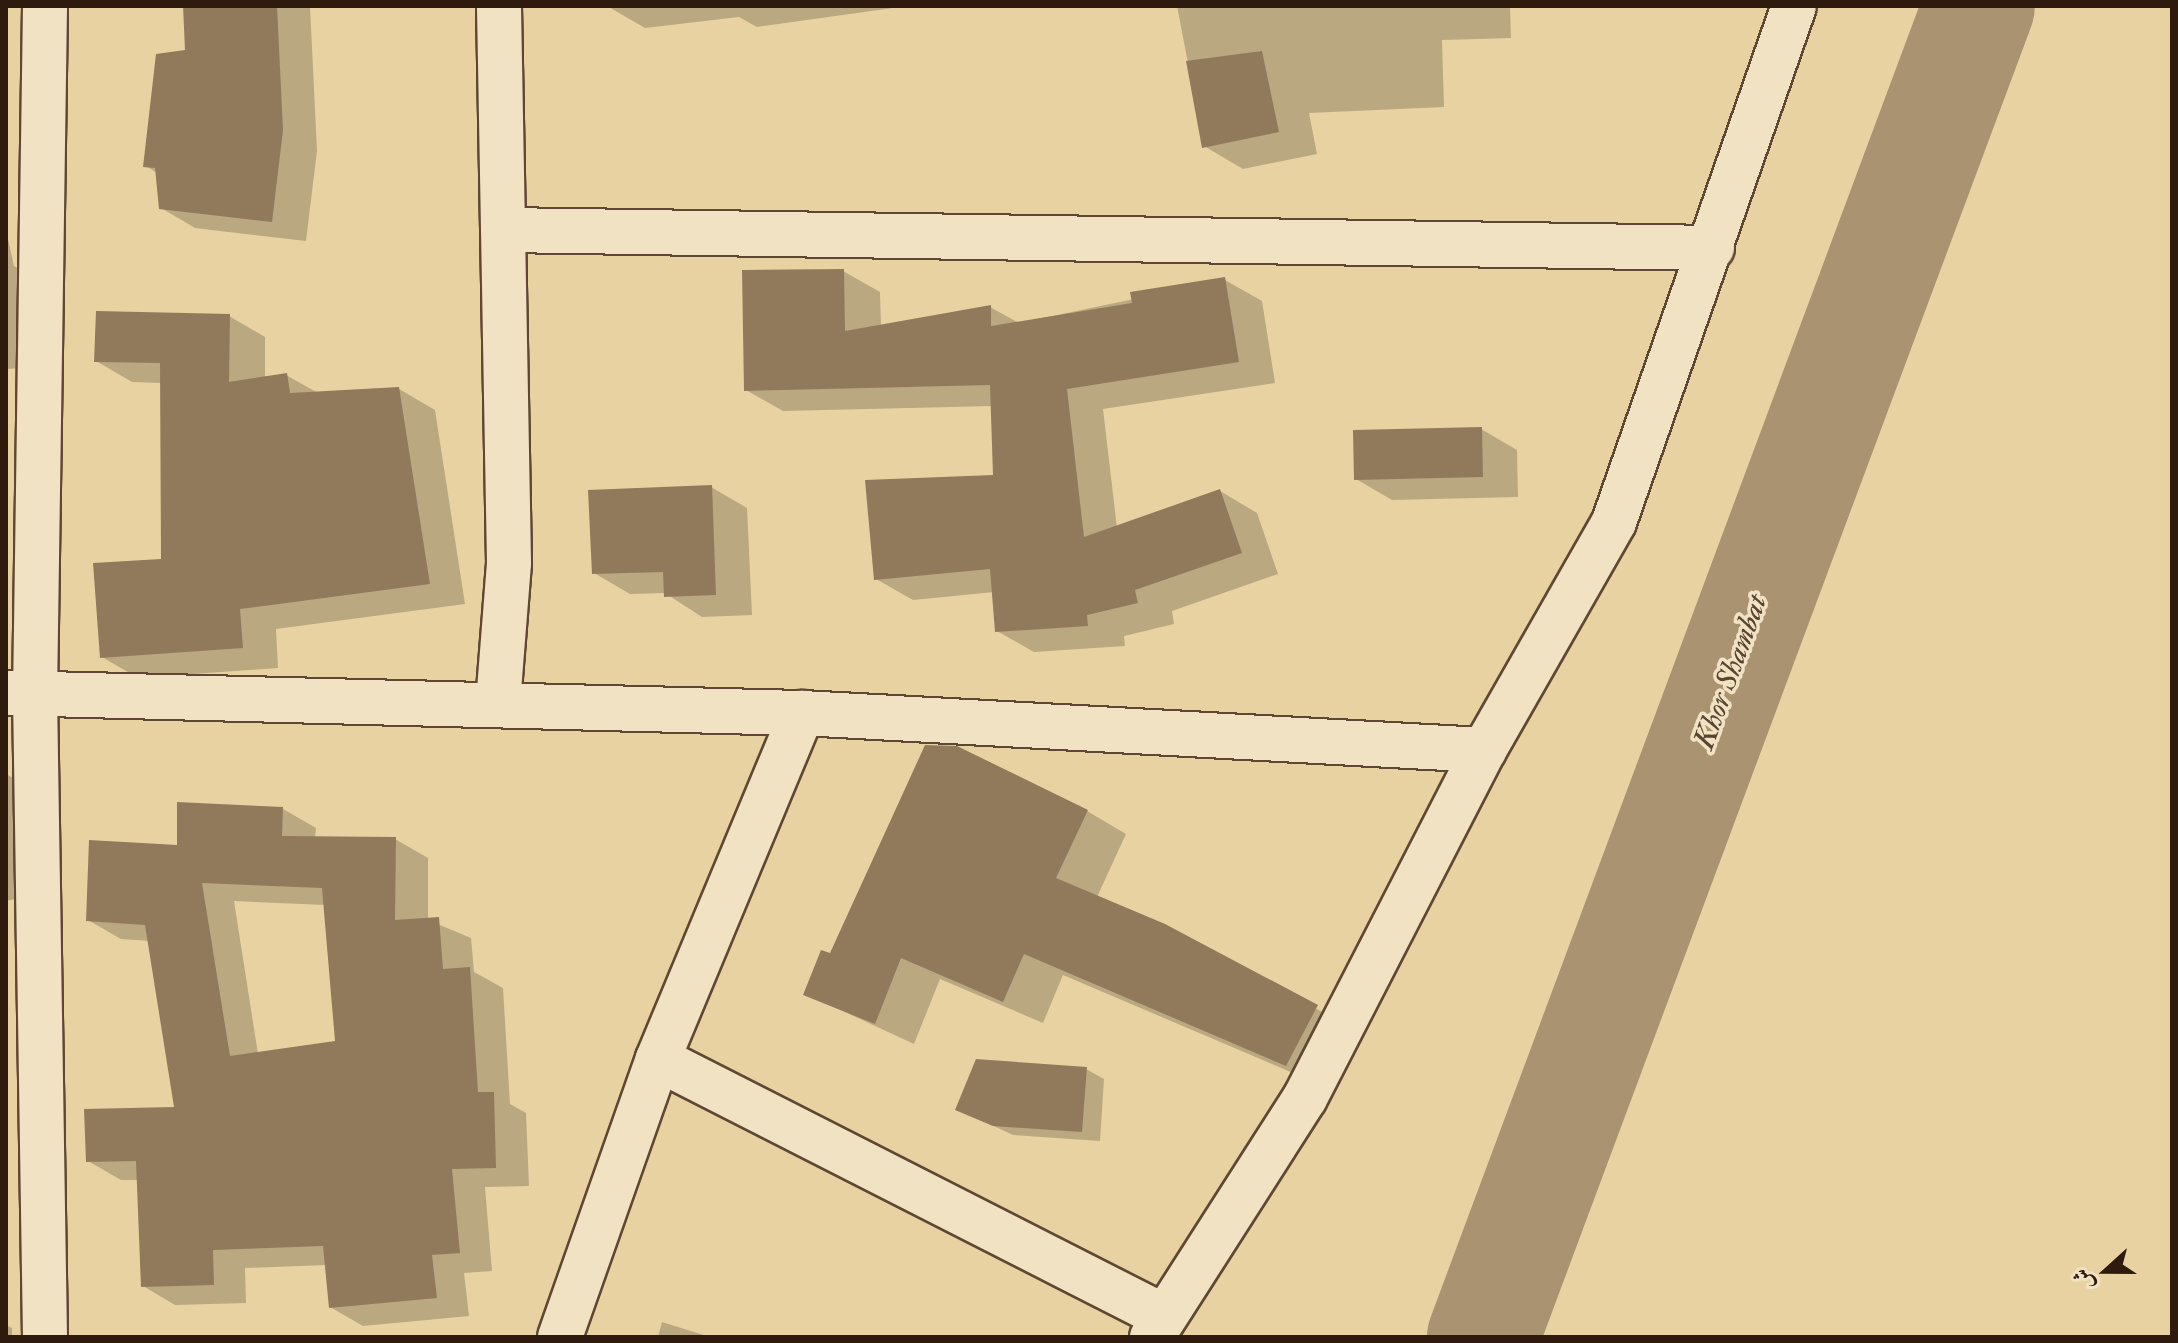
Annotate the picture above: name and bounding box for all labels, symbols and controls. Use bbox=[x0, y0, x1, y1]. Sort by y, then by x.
water label: Khor Shambat bbox=[1686, 590, 1776, 754]
north arrow bbox=[2066, 1231, 2146, 1311]
text: ش bbox=[2067, 1264, 2101, 1295]

